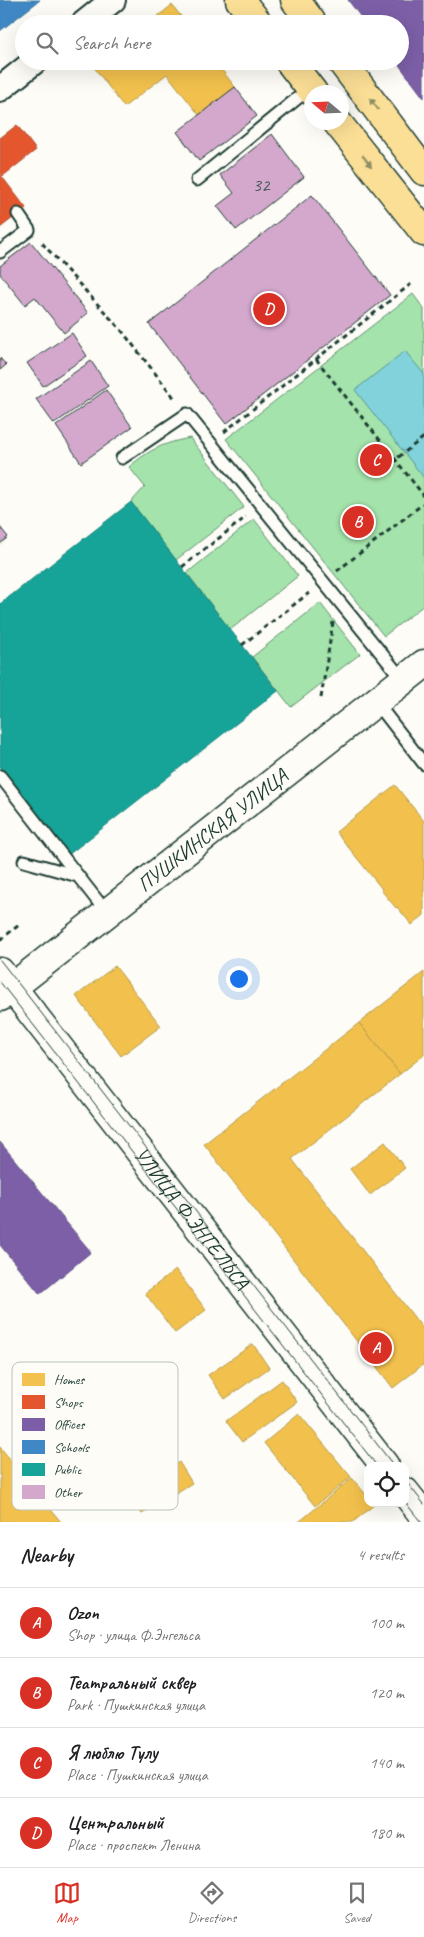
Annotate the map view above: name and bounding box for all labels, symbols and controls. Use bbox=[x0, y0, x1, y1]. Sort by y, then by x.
search box bbox=[15, 15, 409, 70]
icon: search bbox=[33, 29, 61, 57]
text: Search here bbox=[73, 31, 150, 55]
north arrow bbox=[304, 85, 349, 130]
one-way arrow bbox=[368, 98, 379, 111]
one-way arrow bbox=[362, 154, 373, 167]
house number: 32 bbox=[252, 173, 271, 197]
pin: D bbox=[253, 290, 285, 328]
pin: C bbox=[360, 441, 392, 479]
pin: B bbox=[342, 503, 374, 541]
street label: ПУШКИНСКАЯ УЛИЦА bbox=[132, 762, 294, 897]
your location bbox=[226, 966, 252, 992]
street label: УЛИЦА Ф.ЭНГЕЛЬСА bbox=[128, 1142, 255, 1295]
pin: A bbox=[360, 1329, 392, 1367]
legend bbox=[12, 1362, 178, 1510]
text: Homes bbox=[54, 1371, 85, 1388]
text: Shops bbox=[54, 1394, 84, 1411]
text: Offices bbox=[54, 1416, 86, 1433]
text: Schools bbox=[54, 1439, 90, 1456]
text: Public bbox=[54, 1461, 82, 1478]
map controls bbox=[364, 1462, 409, 1507]
button: locate bbox=[364, 1462, 409, 1507]
text: Other bbox=[54, 1484, 83, 1501]
text: Nearby bbox=[20, 1542, 73, 1568]
text: 4 results bbox=[357, 1545, 404, 1565]
text: Ozon bbox=[67, 1601, 99, 1625]
text: A bbox=[32, 1613, 40, 1633]
text: 100 m bbox=[370, 1613, 404, 1633]
text: Shop · улица Ф.Энгельса bbox=[67, 1625, 200, 1645]
text: Театральный сквер bbox=[67, 1671, 195, 1695]
text: B bbox=[32, 1683, 40, 1703]
text: 120 m bbox=[370, 1683, 404, 1703]
text: Park · Пушкинская улица bbox=[67, 1695, 205, 1715]
text: Я люблю Тулу bbox=[67, 1741, 157, 1765]
text: C bbox=[32, 1753, 40, 1773]
text: 140 m bbox=[370, 1753, 404, 1773]
text: Place · Пушкинская улица bbox=[67, 1765, 208, 1785]
text: Центральный bbox=[67, 1811, 164, 1835]
text: D bbox=[31, 1823, 41, 1843]
text: 180 m bbox=[370, 1823, 404, 1843]
text: Place · проспект Ленина bbox=[67, 1835, 200, 1855]
tab: Map bbox=[53, 1879, 81, 1926]
tab: Directions bbox=[188, 1879, 236, 1926]
tab: Saved bbox=[343, 1879, 371, 1926]

